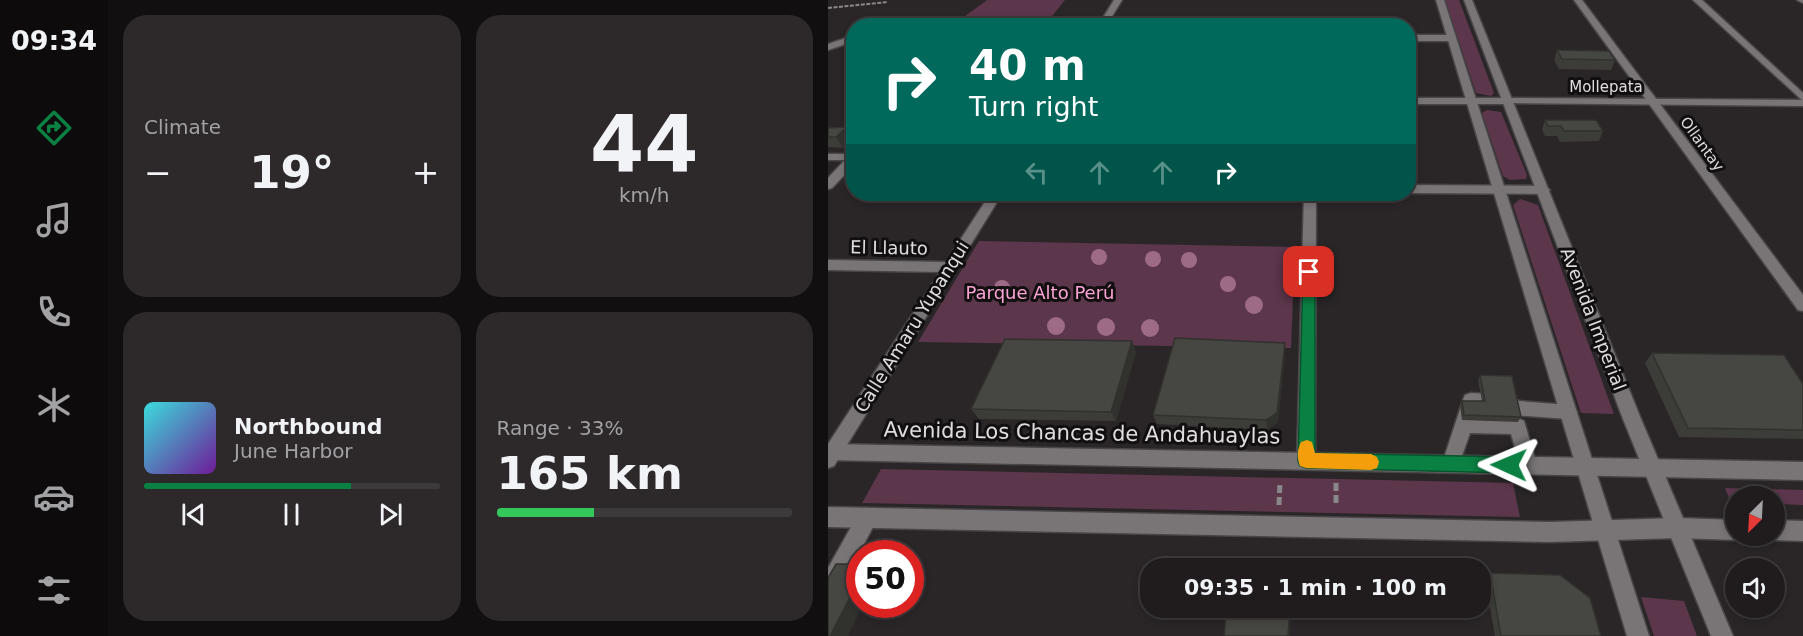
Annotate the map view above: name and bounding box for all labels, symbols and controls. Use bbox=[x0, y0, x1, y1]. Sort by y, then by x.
text: 09:34 bbox=[11, 25, 97, 56]
text: 40 m bbox=[969, 41, 1086, 90]
icon: right bbox=[870, 42, 948, 120]
street label: Mollepata bbox=[1569, 78, 1643, 96]
text: Turn right bbox=[969, 91, 1098, 122]
text: 44 bbox=[590, 99, 699, 189]
icon: directions bbox=[33, 107, 75, 149]
street label: Ollantay bbox=[1676, 113, 1728, 175]
text: Climate bbox=[144, 115, 221, 139]
text: 19° bbox=[249, 146, 334, 199]
text: − bbox=[144, 153, 172, 192]
text: + bbox=[412, 153, 440, 192]
icon: left bbox=[1020, 156, 1053, 189]
icon: ahead bbox=[1083, 156, 1116, 189]
icon: ahead bbox=[1146, 156, 1179, 189]
icon: right bbox=[1209, 156, 1242, 189]
text: km/h bbox=[619, 183, 669, 207]
icon: music bbox=[33, 199, 75, 241]
street label: El Llauto bbox=[850, 236, 928, 259]
street label: Calle Amaru Yupanqui bbox=[850, 237, 973, 416]
street label: Avenida Imperial bbox=[1557, 244, 1630, 393]
pin bbox=[1283, 246, 1334, 297]
icon: arrive bbox=[1292, 255, 1325, 288]
park label: Parque Alto Perú bbox=[966, 282, 1115, 303]
icon: phone bbox=[33, 291, 75, 333]
icon: climate bbox=[33, 384, 75, 426]
text: Northbound bbox=[234, 414, 383, 439]
text: Range · 33% bbox=[497, 416, 623, 440]
street label: Avenida Los Chancas de Andahuaylas bbox=[883, 418, 1281, 448]
position arrow bbox=[1477, 433, 1541, 497]
text: June Harbor bbox=[234, 439, 353, 463]
text: 165 km bbox=[497, 447, 683, 500]
icon: car bbox=[33, 476, 75, 518]
north arrow bbox=[1725, 486, 1785, 546]
map controls bbox=[1725, 486, 1785, 618]
icon: previous bbox=[177, 498, 210, 531]
icon: pause bbox=[275, 498, 308, 531]
icon: next bbox=[374, 498, 407, 531]
speed limit sign: 50 bbox=[846, 540, 924, 618]
button: sound bbox=[1725, 558, 1785, 618]
icon: filters bbox=[33, 569, 75, 611]
text: 09:35 · 1 min · 100 m bbox=[1184, 575, 1447, 600]

